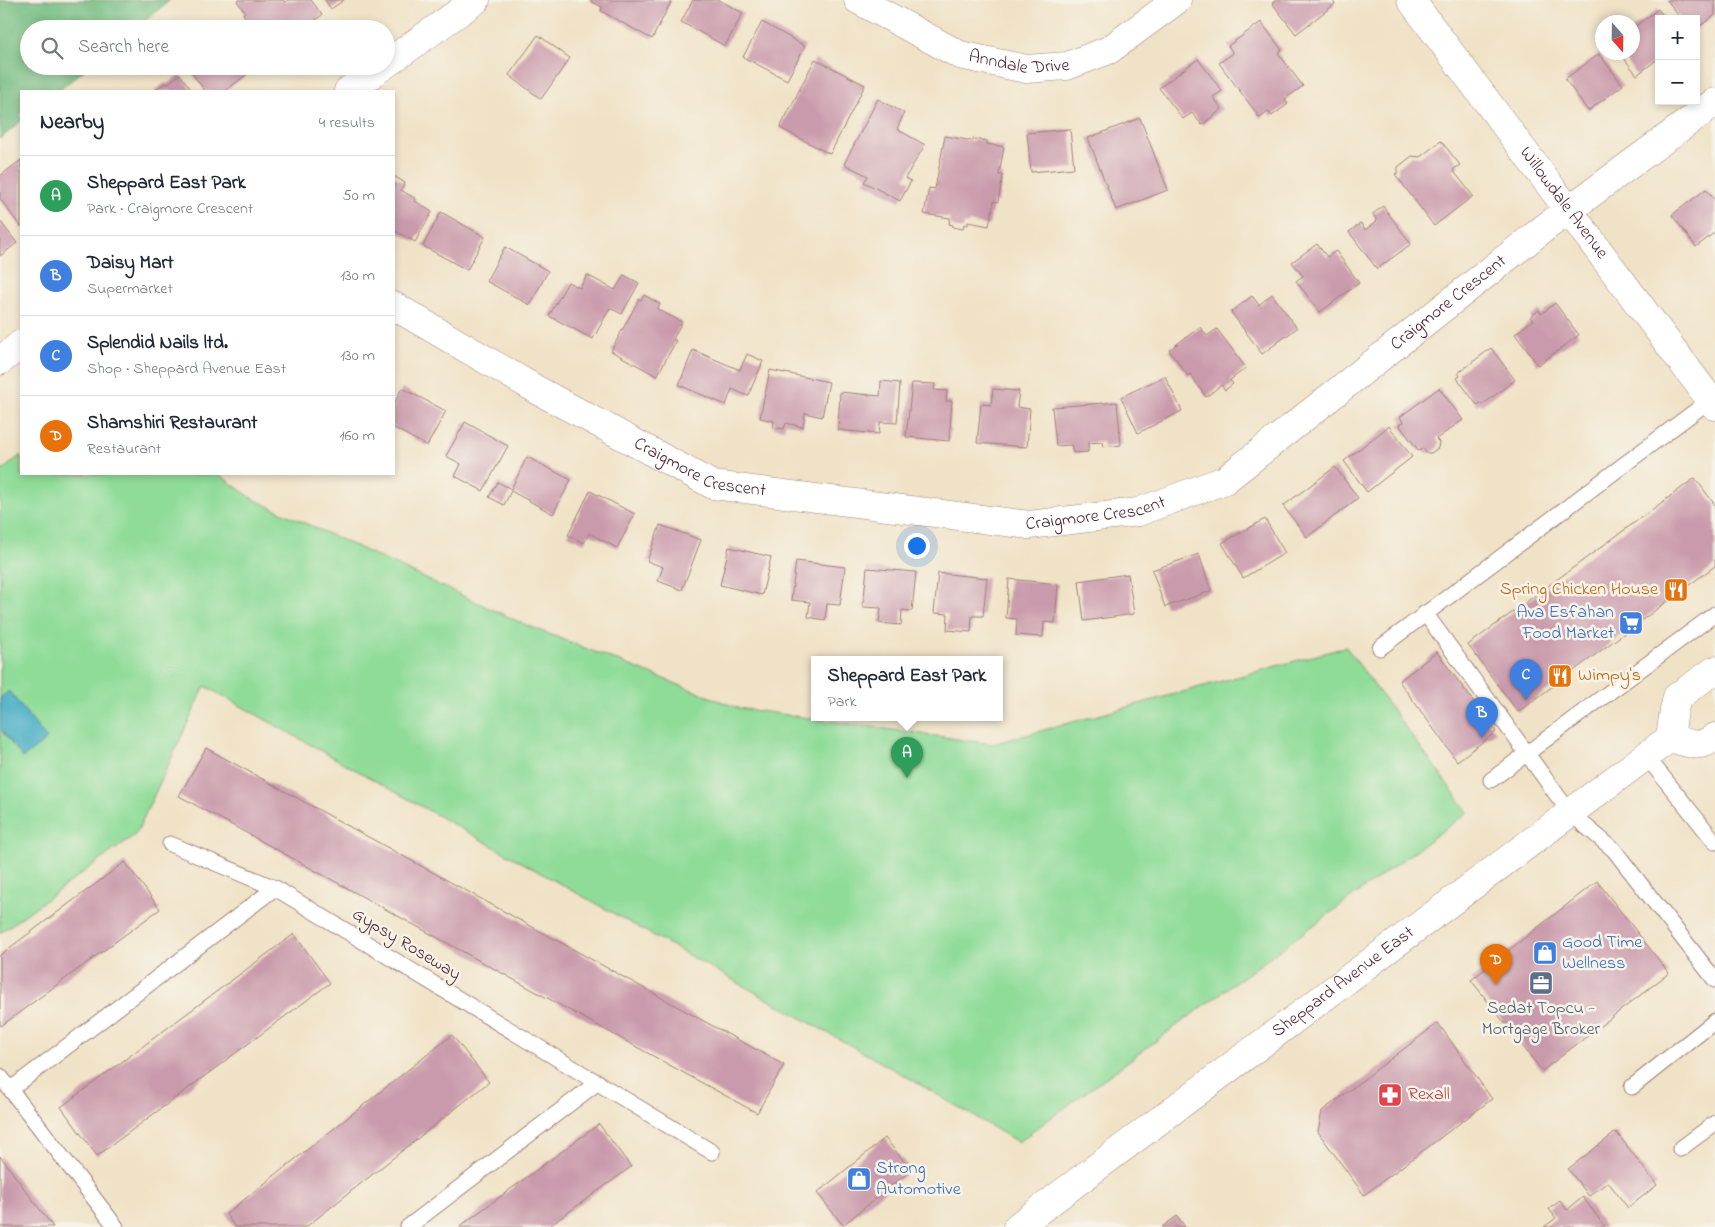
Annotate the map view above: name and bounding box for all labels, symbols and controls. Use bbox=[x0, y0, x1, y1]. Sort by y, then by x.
north arrow bbox=[1595, 15, 1640, 60]
map controls bbox=[1655, 15, 1700, 105]
button: + bbox=[1655, 15, 1700, 60]
search box bbox=[20, 20, 395, 75]
icon: search bbox=[38, 34, 66, 62]
text: Search here bbox=[78, 34, 169, 61]
street label: Anndale Drive bbox=[966, 44, 1071, 82]
button: − bbox=[1655, 60, 1700, 105]
text: Nearby bbox=[40, 108, 104, 138]
text: 4 results bbox=[319, 111, 375, 135]
street label: Willowdale Avenue bbox=[1513, 142, 1615, 266]
text: Sheppard East Park bbox=[87, 170, 246, 197]
text: A bbox=[51, 184, 61, 208]
text: 50 m bbox=[343, 184, 375, 208]
text: Park · Craigmore Crescent bbox=[87, 197, 253, 221]
street label: Craigmore Crescent bbox=[1385, 249, 1513, 357]
text: Daisy Mart bbox=[87, 250, 174, 277]
text: B bbox=[51, 264, 61, 288]
text: 130 m bbox=[340, 264, 375, 288]
text: Supermarket bbox=[87, 277, 173, 301]
text: Splendid Nails ltd. bbox=[87, 330, 228, 357]
text: C bbox=[52, 344, 60, 368]
text: 130 m bbox=[340, 344, 375, 368]
text: Shop · Sheppard Avenue East bbox=[87, 357, 286, 381]
text: Shamshiri Restaurant bbox=[87, 410, 257, 437]
text: D bbox=[50, 424, 62, 448]
text: 160 m bbox=[340, 424, 375, 448]
street label: Craigmore Crescent bbox=[629, 431, 767, 505]
text: Restaurant bbox=[87, 437, 161, 461]
street label: Craigmore Crescent bbox=[1024, 490, 1170, 538]
your location bbox=[904, 533, 930, 559]
place label: Spring Chicken House bbox=[1500, 577, 1659, 604]
restaurant icon: Spring Chicken House bbox=[1663, 577, 1689, 603]
place label: Ava Esfahan Food Market bbox=[1516, 600, 1614, 647]
supermarket icon: Ava Esfahan Food Market bbox=[1618, 610, 1644, 636]
popup bbox=[811, 656, 1003, 721]
pin: C bbox=[1510, 659, 1542, 700]
text: Sheppard East Park bbox=[828, 663, 986, 690]
restaurant icon: Wimpy's bbox=[1547, 663, 1573, 689]
place label: Wimpy's bbox=[1578, 663, 1641, 689]
text: Park bbox=[828, 690, 856, 714]
pin: B bbox=[1466, 697, 1498, 738]
pin: A bbox=[891, 737, 923, 778]
street label: Gypsy Roseway bbox=[347, 902, 465, 988]
street label: Sheppard Avenue East bbox=[1267, 920, 1420, 1044]
place label: Good Time Wellness bbox=[1562, 930, 1643, 977]
shop icon: Good Time Wellness bbox=[1532, 940, 1558, 966]
pin: D bbox=[1480, 944, 1512, 985]
office icon: Sedat Topcu - Mortgage Broker bbox=[1528, 970, 1554, 996]
place label: Sedat Topcu - Mortgage Broker bbox=[1482, 996, 1601, 1044]
pharmacy icon: Rexall bbox=[1377, 1082, 1403, 1108]
place label: Rexall bbox=[1408, 1082, 1450, 1108]
place label: Strong Automotive bbox=[876, 1156, 962, 1203]
shop icon: Strong Automotive bbox=[846, 1166, 872, 1192]

